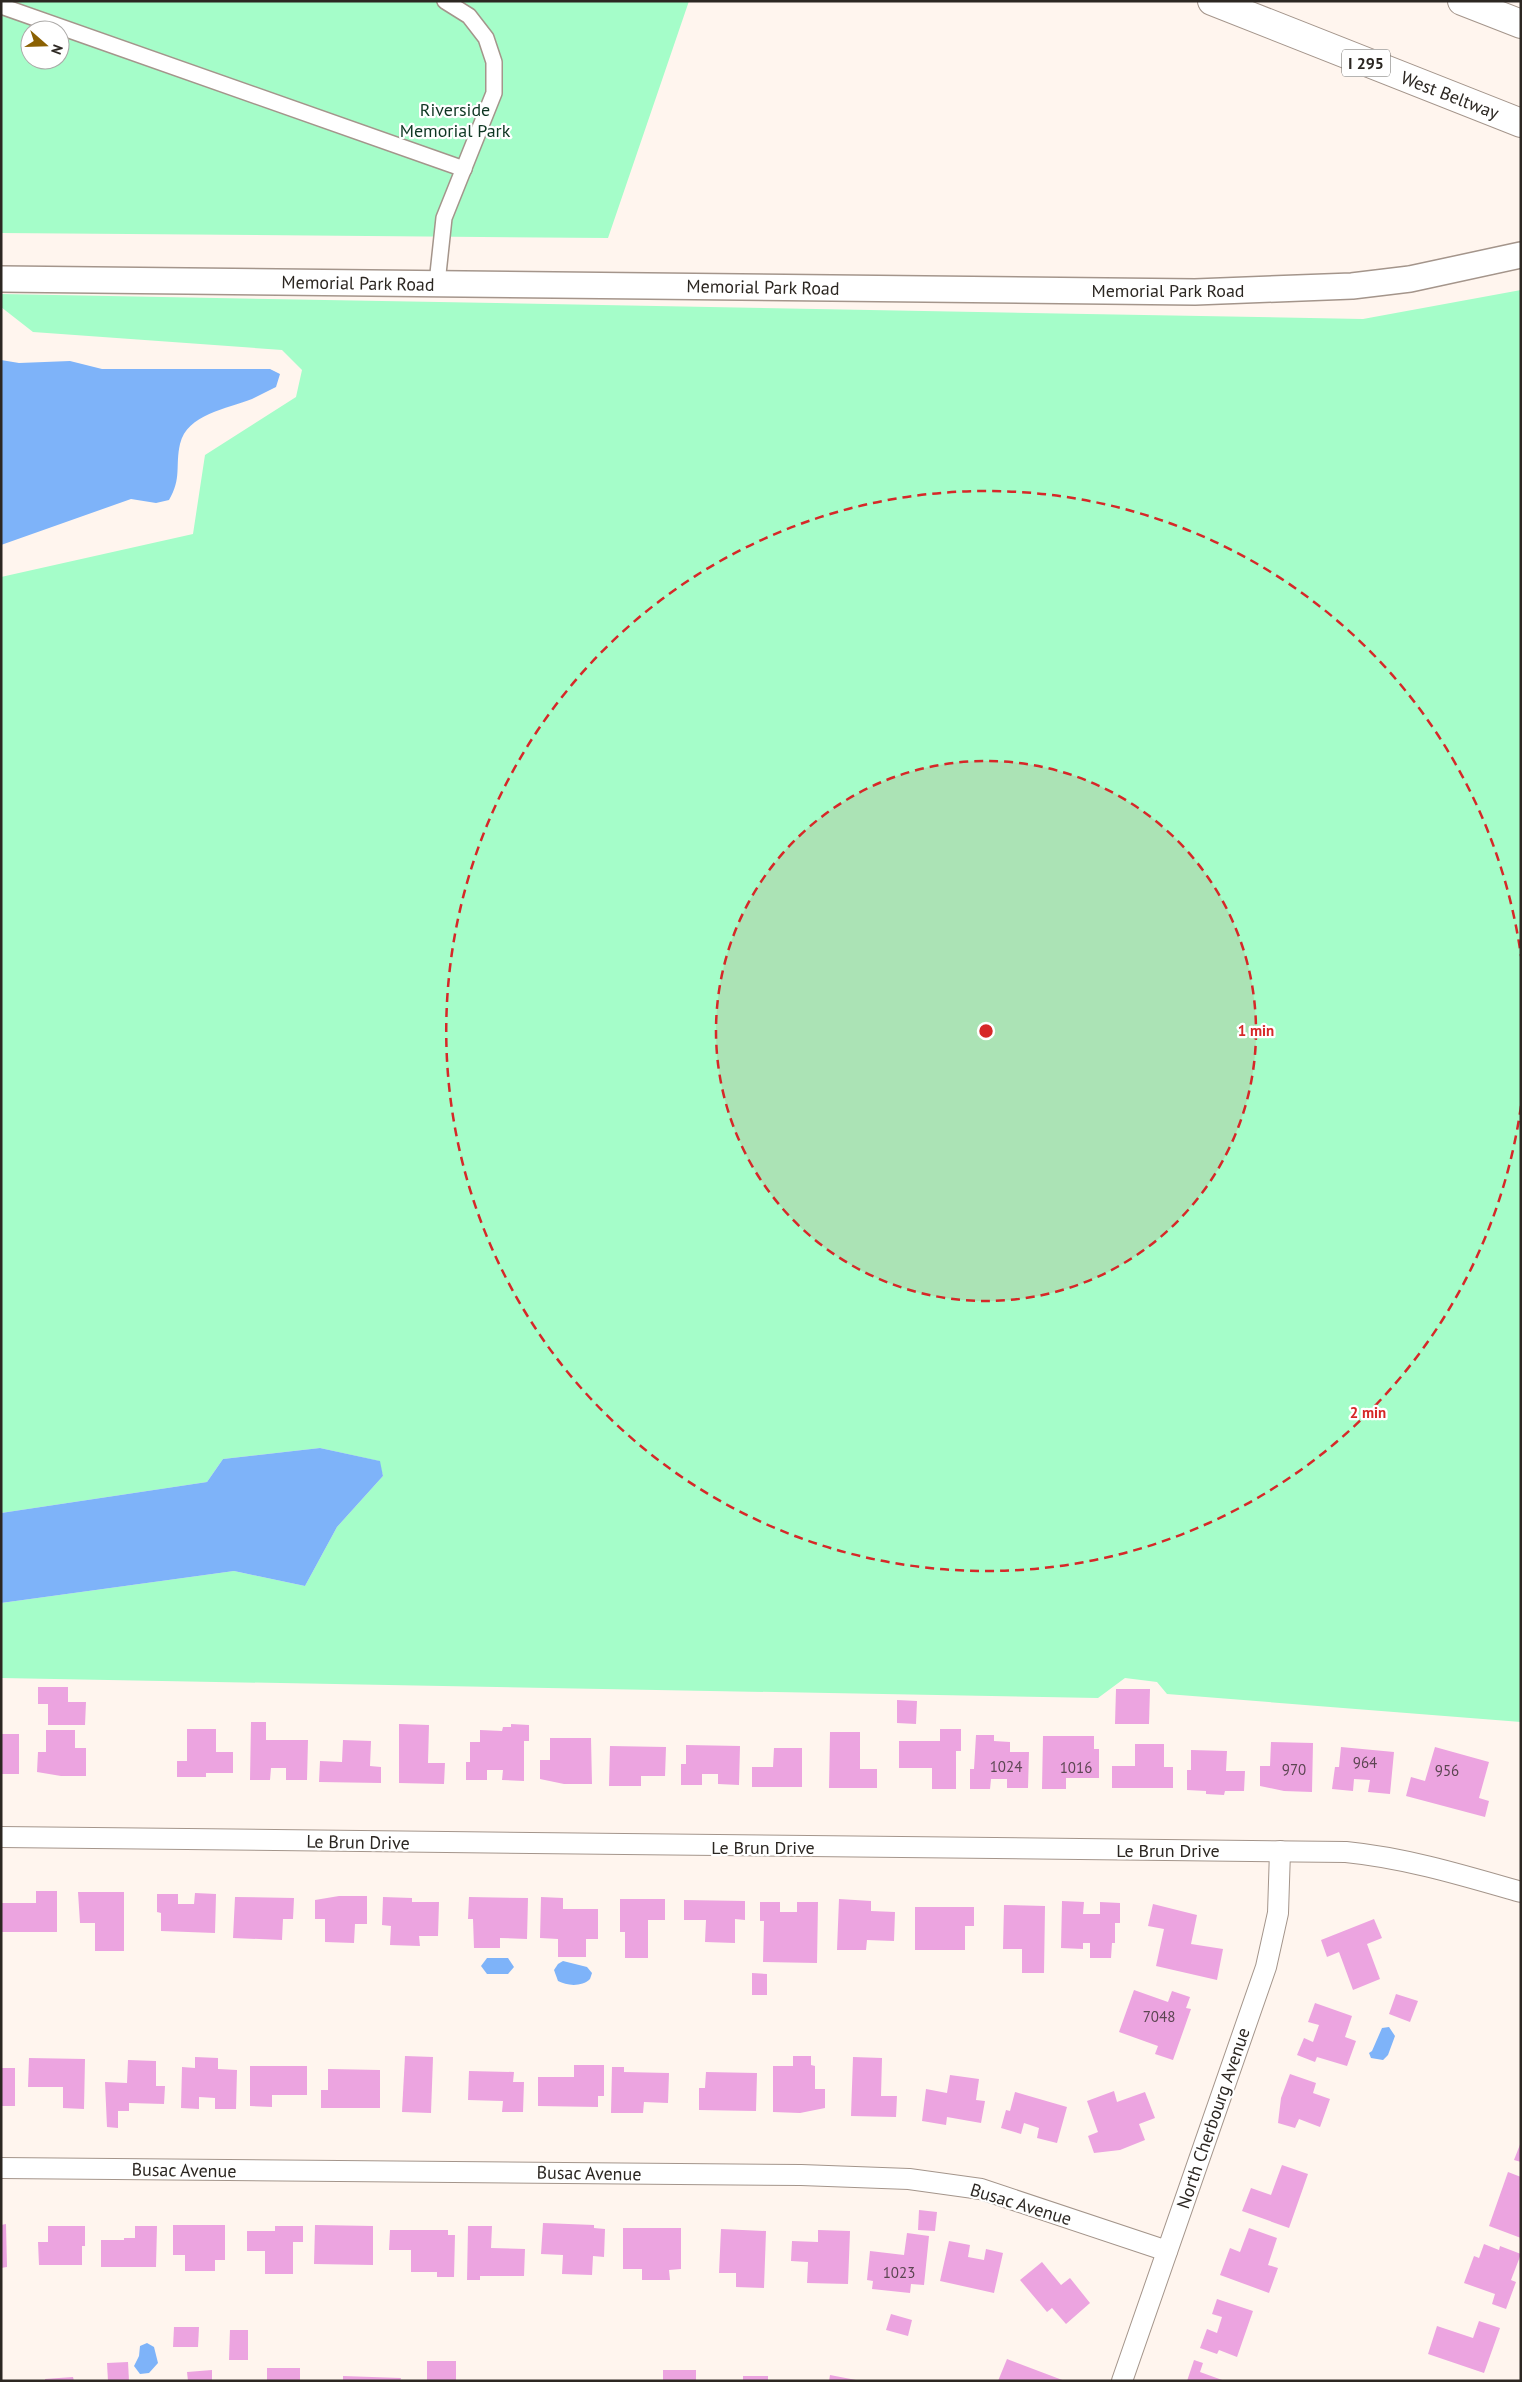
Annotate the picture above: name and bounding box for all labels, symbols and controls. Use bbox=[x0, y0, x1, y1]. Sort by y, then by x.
north arrow bbox=[20, 20, 70, 70]
text: N bbox=[47, 42, 67, 57]
road number: I 295 bbox=[1342, 49, 1390, 76]
street label: West Beltway bbox=[1398, 66, 1503, 124]
park label: Riverside Memorial Park bbox=[400, 98, 511, 142]
street label: Memorial Park Road bbox=[281, 270, 435, 296]
street label: Memorial Park Road bbox=[686, 274, 840, 300]
street label: Memorial Park Road bbox=[1091, 279, 1245, 302]
text: 1 min bbox=[1238, 1021, 1274, 1040]
centre of rings bbox=[977, 1022, 995, 1040]
text: 2 min bbox=[1350, 1403, 1386, 1422]
house number: 964 bbox=[1353, 1753, 1377, 1772]
house number: 1024 bbox=[990, 1757, 1022, 1776]
house number: 1016 bbox=[1060, 1758, 1092, 1777]
house number: 970 bbox=[1282, 1760, 1306, 1779]
house number: 956 bbox=[1435, 1761, 1459, 1780]
street label: Le Brun Drive bbox=[306, 1830, 410, 1854]
street label: Le Brun Drive bbox=[711, 1836, 815, 1859]
street label: Le Brun Drive bbox=[1116, 1839, 1220, 1862]
house number: 7048 bbox=[1143, 2007, 1175, 2026]
street label: North Cherbourg Avenue bbox=[1171, 2024, 1255, 2212]
street label: Busac Avenue bbox=[131, 2158, 237, 2182]
street label: Busac Avenue bbox=[536, 2161, 642, 2185]
street label: Busac Avenue bbox=[967, 2178, 1075, 2230]
house number: 1023 bbox=[883, 2263, 915, 2282]

